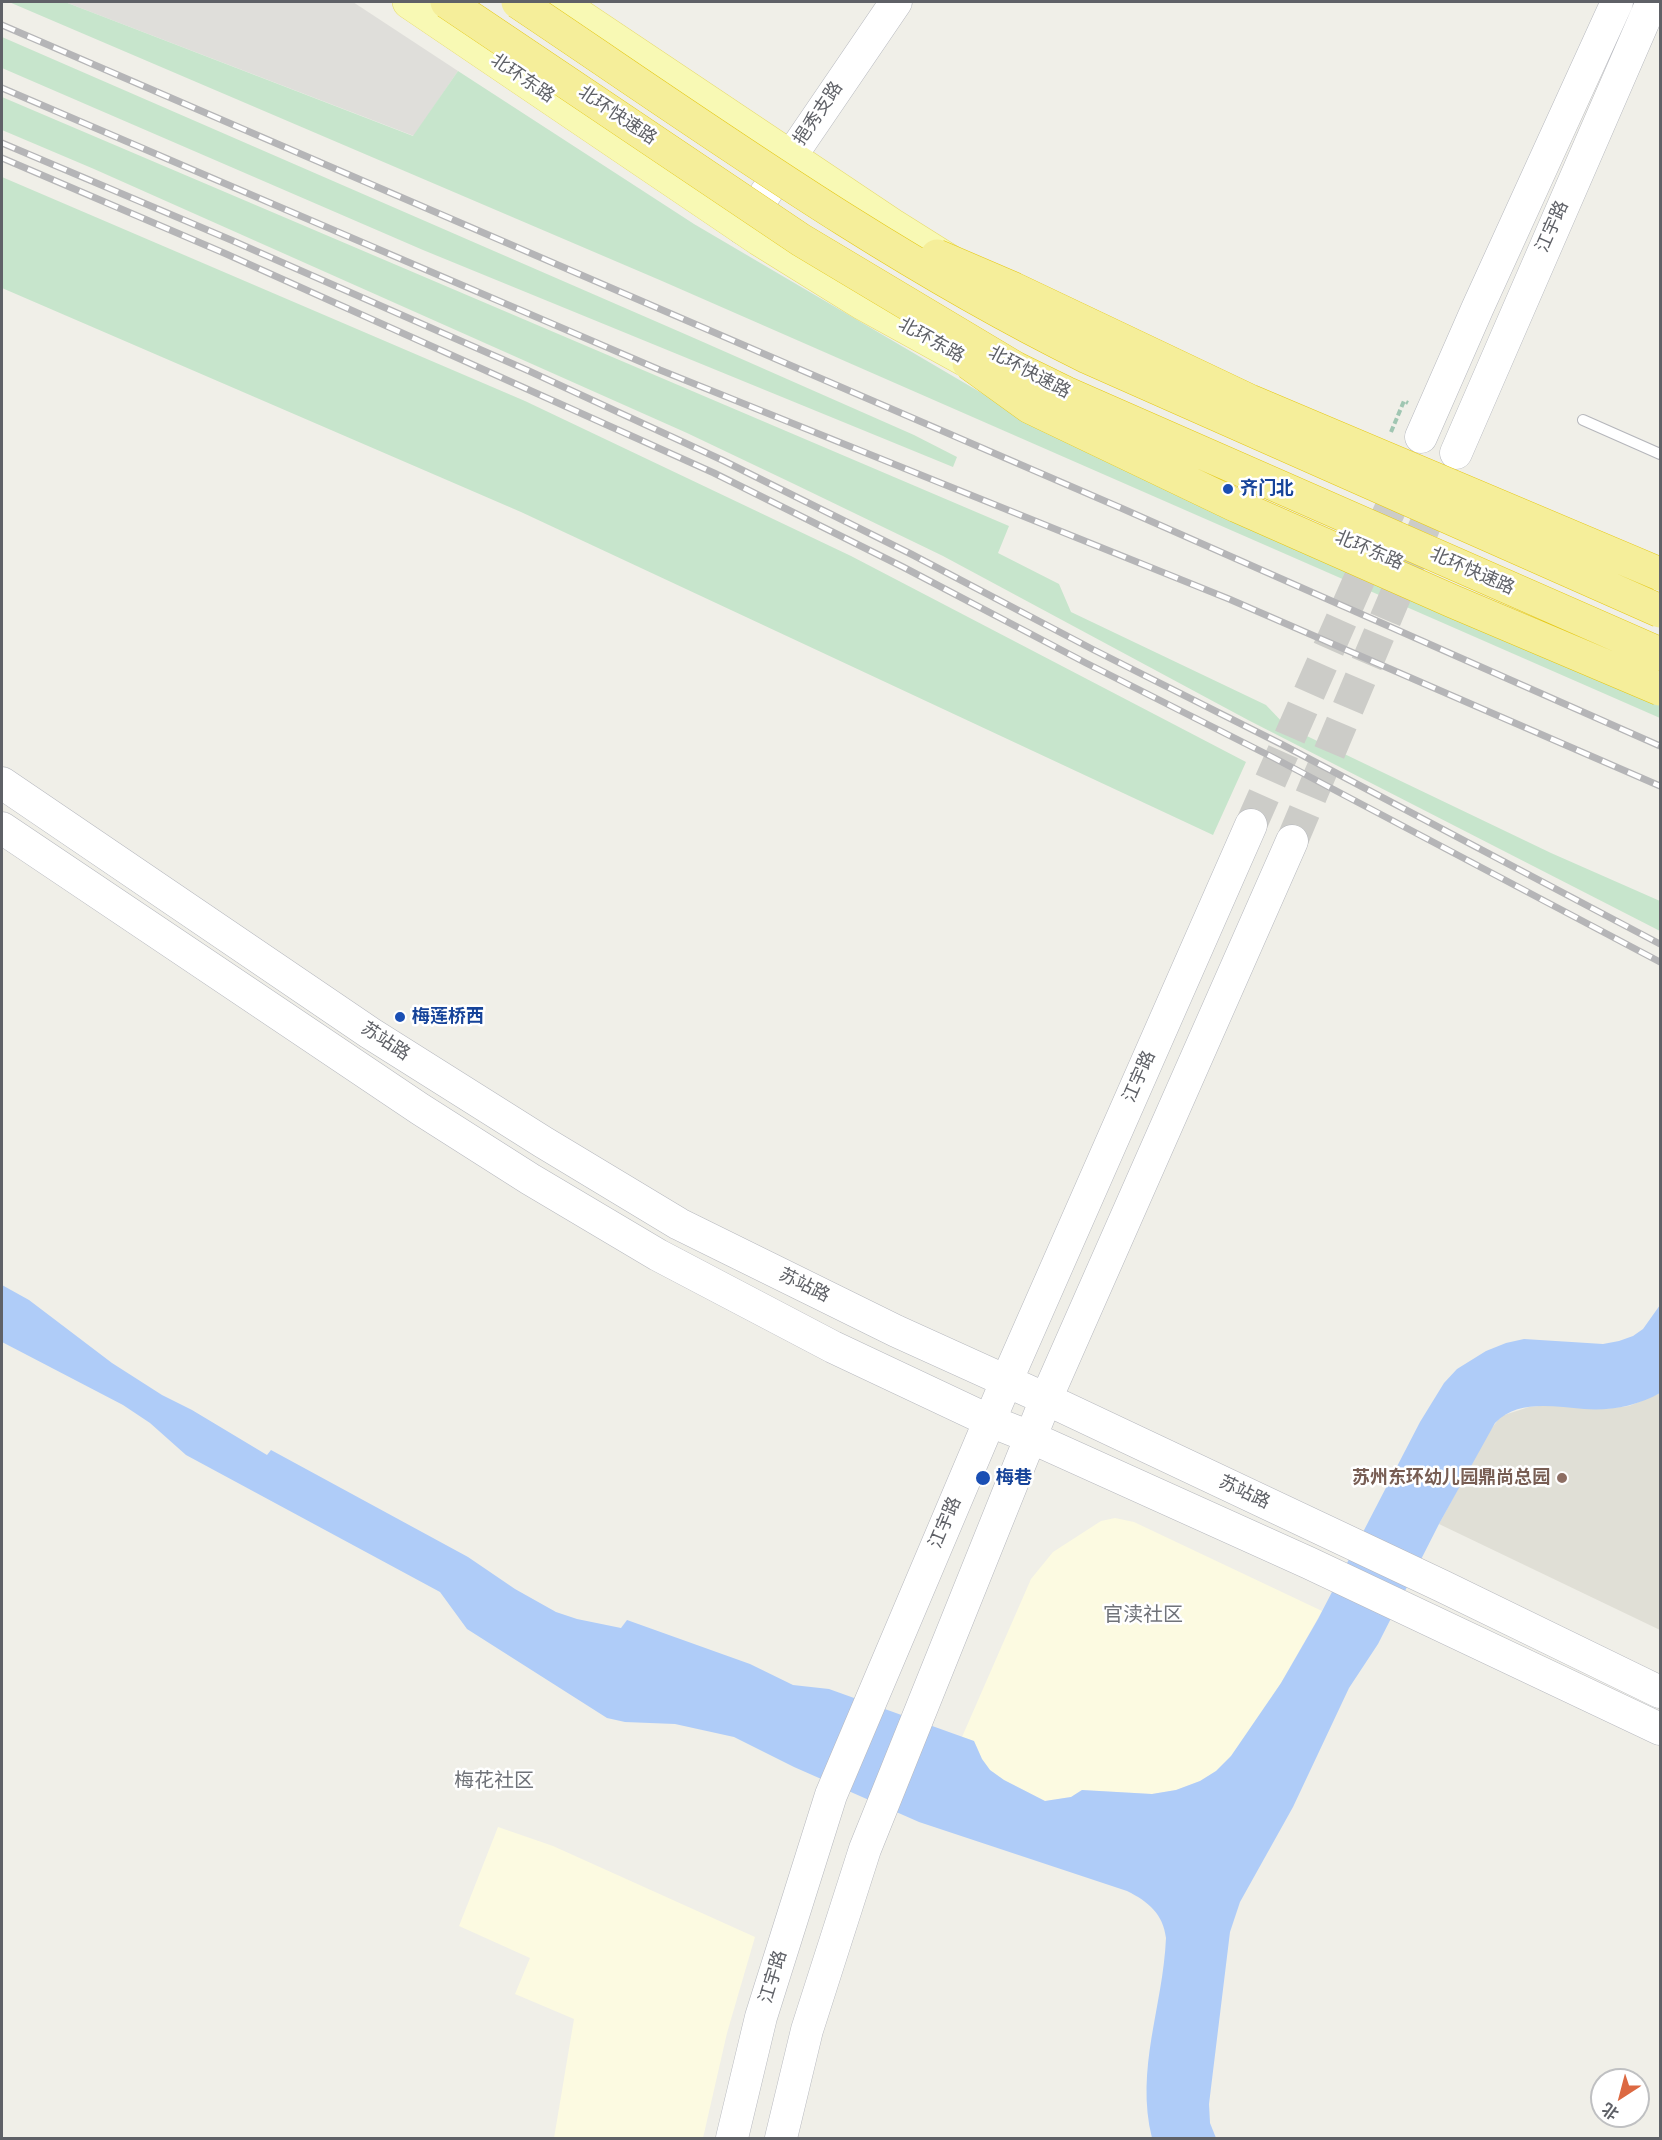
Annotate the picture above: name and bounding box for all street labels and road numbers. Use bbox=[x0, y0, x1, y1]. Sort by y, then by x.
street label: 北环东路 bbox=[486, 50, 558, 108]
street label: 挹秀支路 bbox=[790, 78, 848, 150]
street label: 北环快速路 bbox=[574, 82, 660, 150]
street label: 江宇路 bbox=[1532, 198, 1574, 256]
street label: 北环东路 bbox=[894, 314, 968, 368]
street label: 北环快速路 bbox=[984, 342, 1074, 404]
street label: 北环东路 bbox=[1332, 527, 1406, 575]
street label: 北环快速路 bbox=[1426, 544, 1518, 600]
street label: 苏站路 bbox=[356, 1018, 414, 1066]
street label: 江宇路 bbox=[1119, 1048, 1161, 1106]
street label: 苏站路 bbox=[775, 1264, 833, 1308]
street label: 苏站路 bbox=[1215, 1472, 1273, 1514]
street label: 江宇路 bbox=[926, 1494, 966, 1552]
street label: 江宇路 bbox=[756, 1948, 792, 2006]

